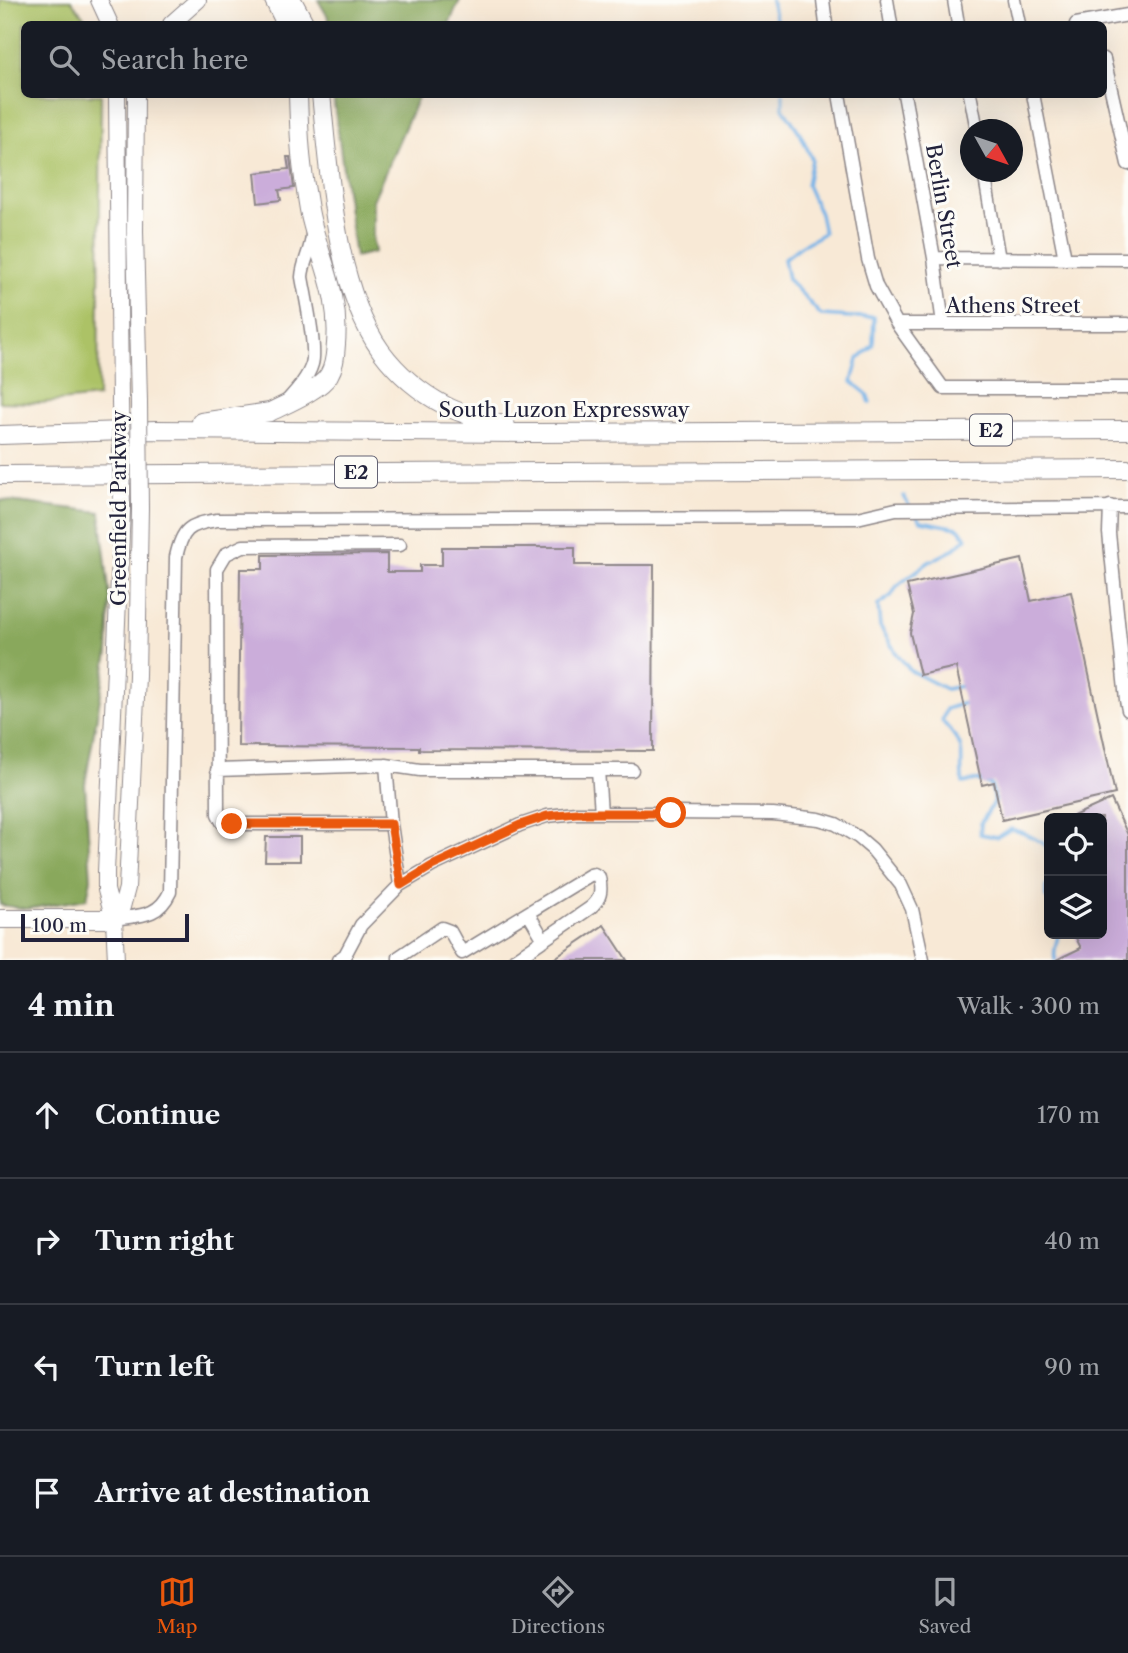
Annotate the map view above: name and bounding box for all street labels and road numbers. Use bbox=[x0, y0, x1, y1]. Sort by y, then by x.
street label: Berlin Street bbox=[921, 142, 967, 271]
street label: Athens Street bbox=[944, 293, 1081, 318]
street label: South Luzon Expressway bbox=[439, 397, 690, 422]
street label: Greenfield Parkway bbox=[106, 410, 131, 606]
road number: E2 bbox=[970, 414, 1012, 446]
road number: E2 bbox=[335, 457, 377, 488]

